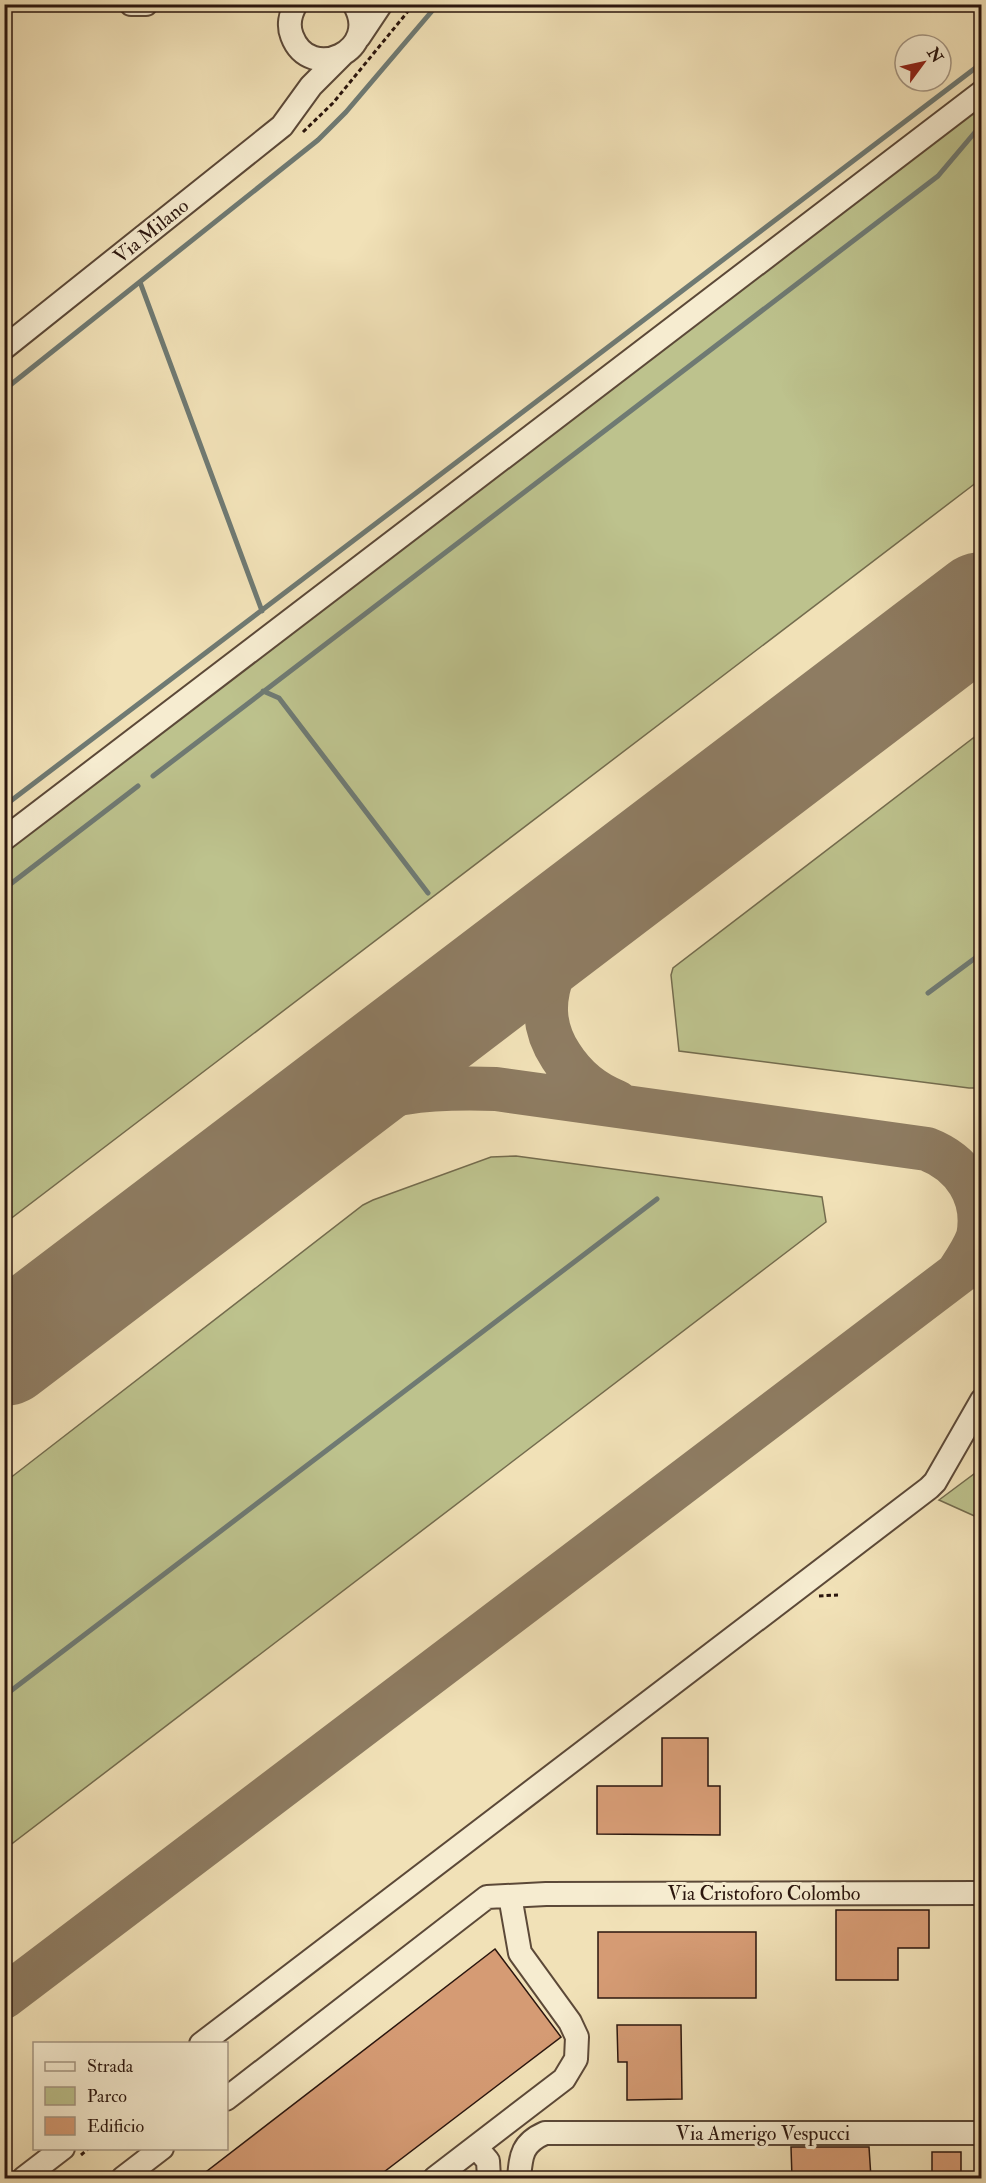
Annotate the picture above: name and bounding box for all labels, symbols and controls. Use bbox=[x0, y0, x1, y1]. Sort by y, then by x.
north arrow bbox=[893, 33, 953, 93]
text: N bbox=[922, 43, 947, 67]
street label: Via Milano bbox=[108, 193, 194, 269]
street label: Via Cristoforo Colombo bbox=[668, 1881, 860, 1906]
legend bbox=[33, 2042, 228, 2150]
text: Strada bbox=[87, 2055, 134, 2078]
text: Parco bbox=[87, 2085, 127, 2108]
text: Edificio bbox=[87, 2115, 144, 2138]
street label: Via Amerigo Vespucci bbox=[676, 2121, 850, 2147]

